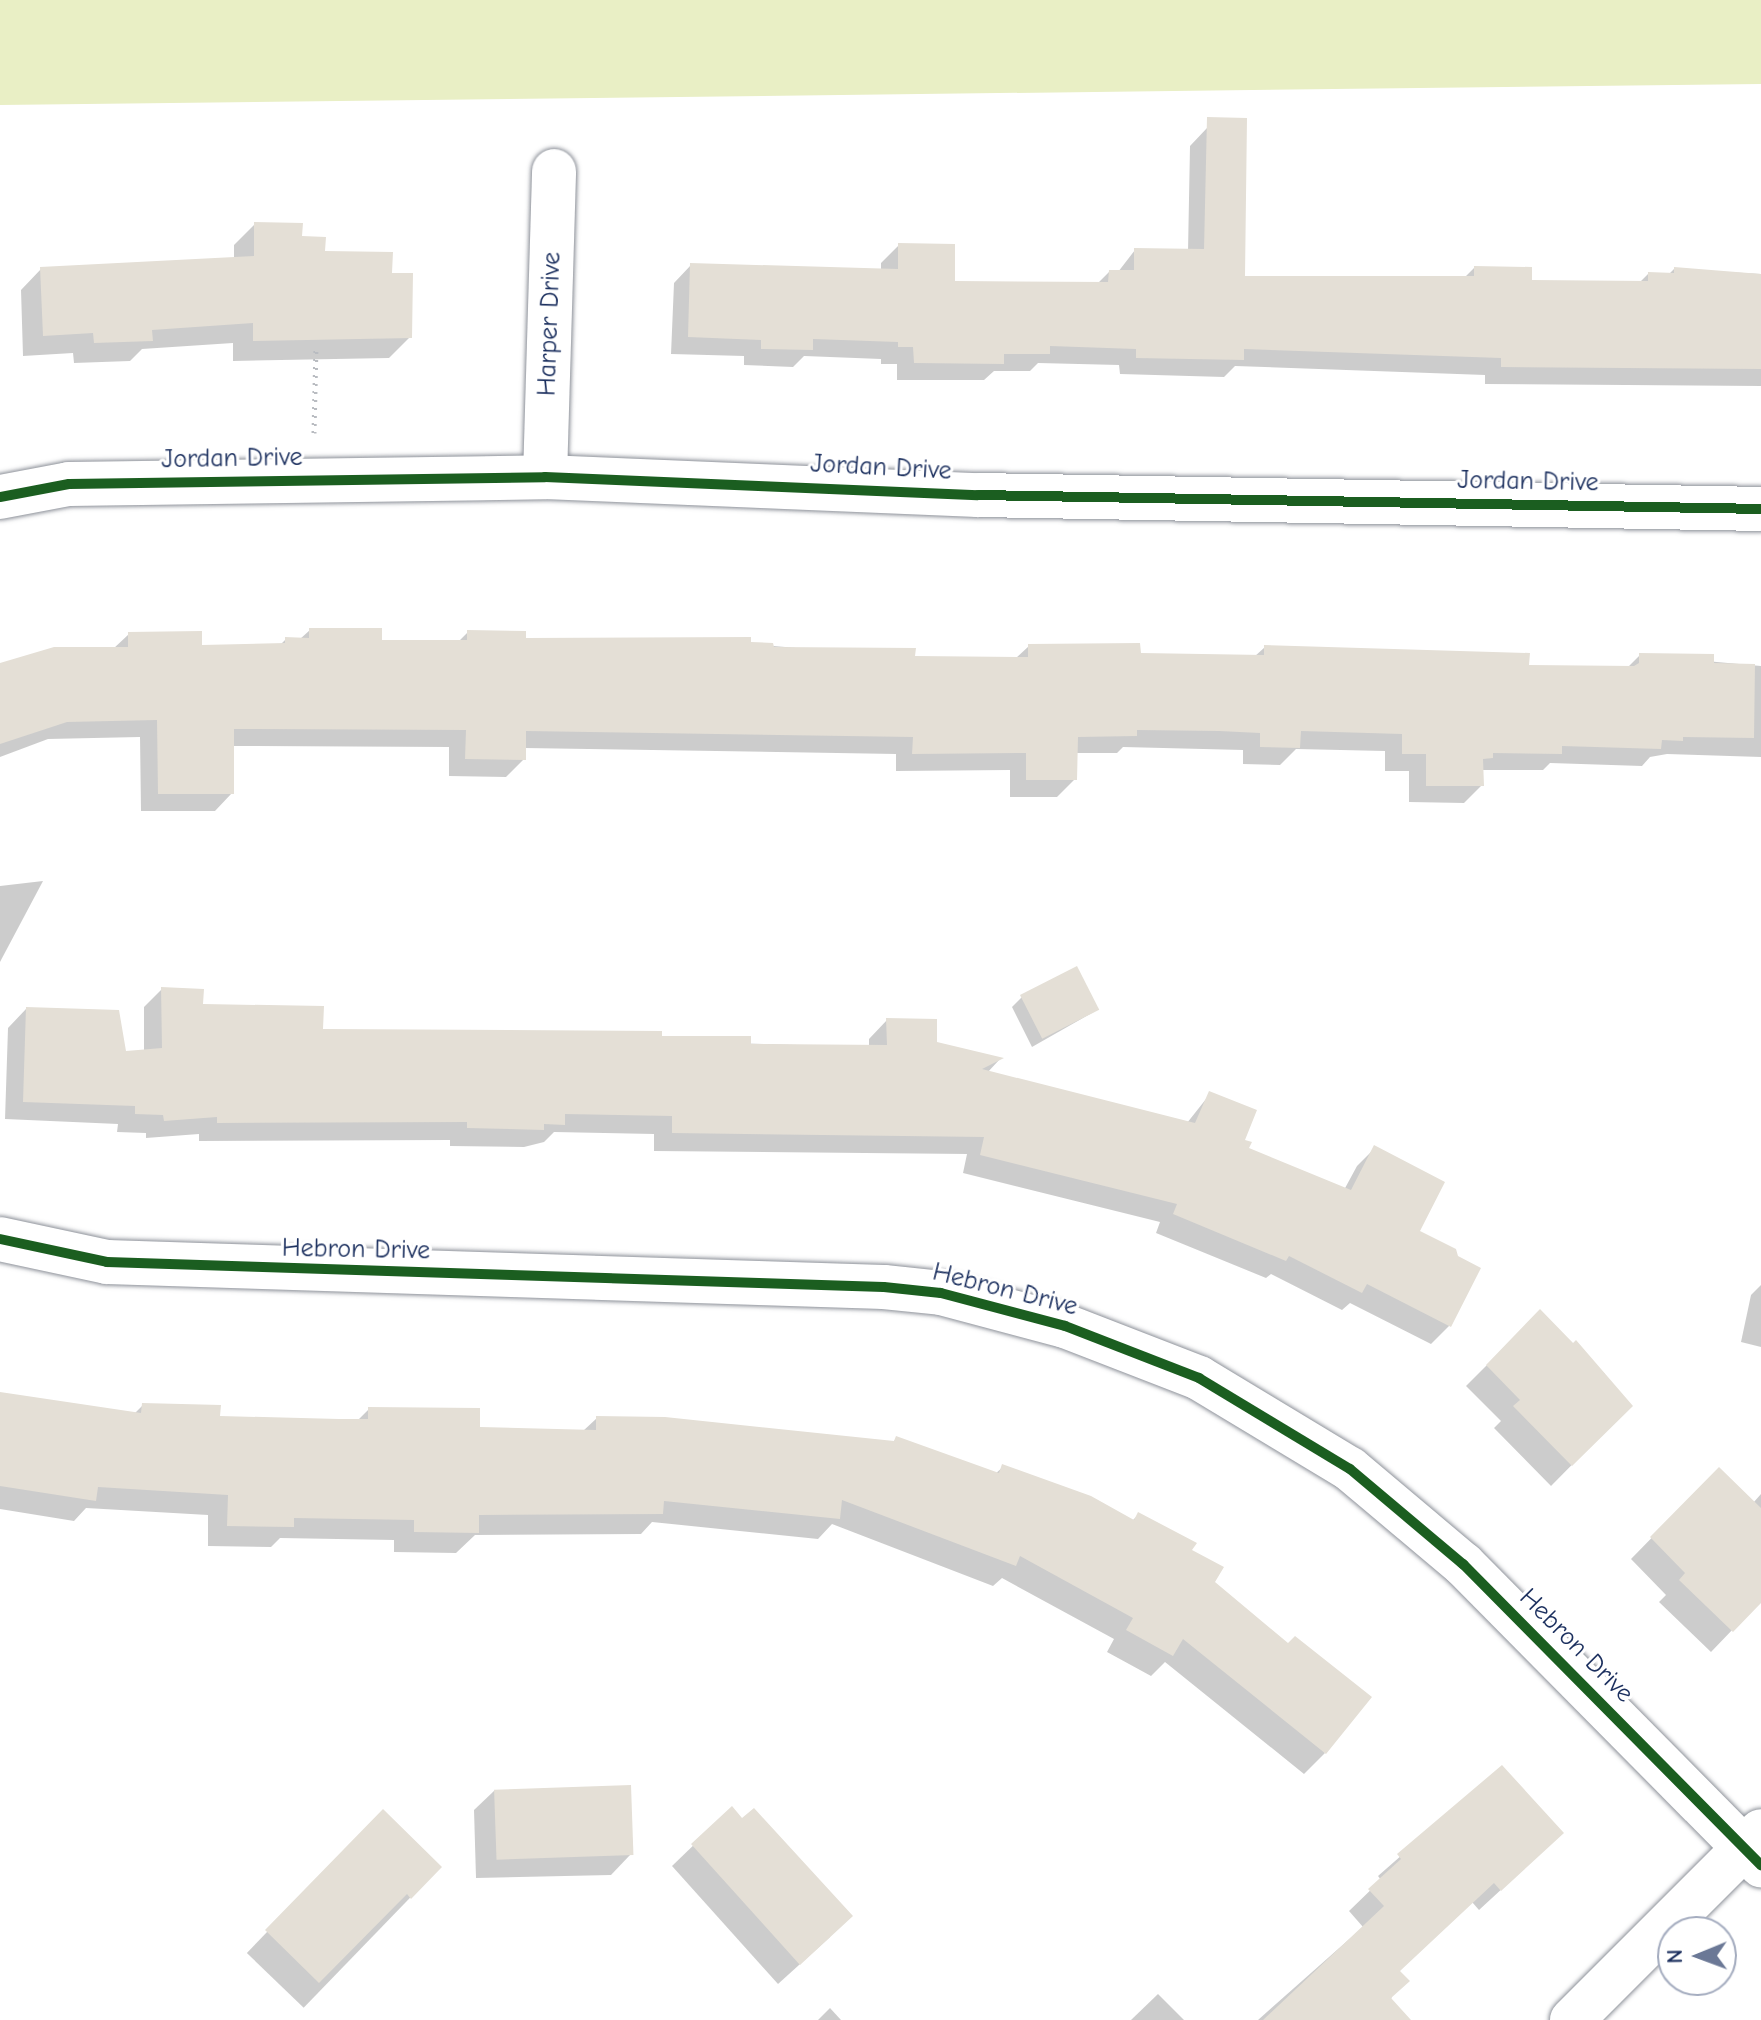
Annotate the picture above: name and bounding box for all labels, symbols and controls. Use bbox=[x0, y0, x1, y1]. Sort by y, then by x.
street label: Harper Drive bbox=[532, 251, 568, 397]
street label: Jordan Drive bbox=[161, 442, 303, 476]
street label: Jordan Drive bbox=[810, 449, 952, 487]
street label: Jordan Drive bbox=[1457, 465, 1599, 499]
street label: Hebron Drive bbox=[282, 1233, 430, 1267]
street label: Hebron Drive bbox=[929, 1257, 1081, 1323]
street label: Hebron Drive bbox=[1513, 1583, 1639, 1709]
north arrow bbox=[1657, 1916, 1737, 1996]
text: N bbox=[1662, 1949, 1688, 1964]

